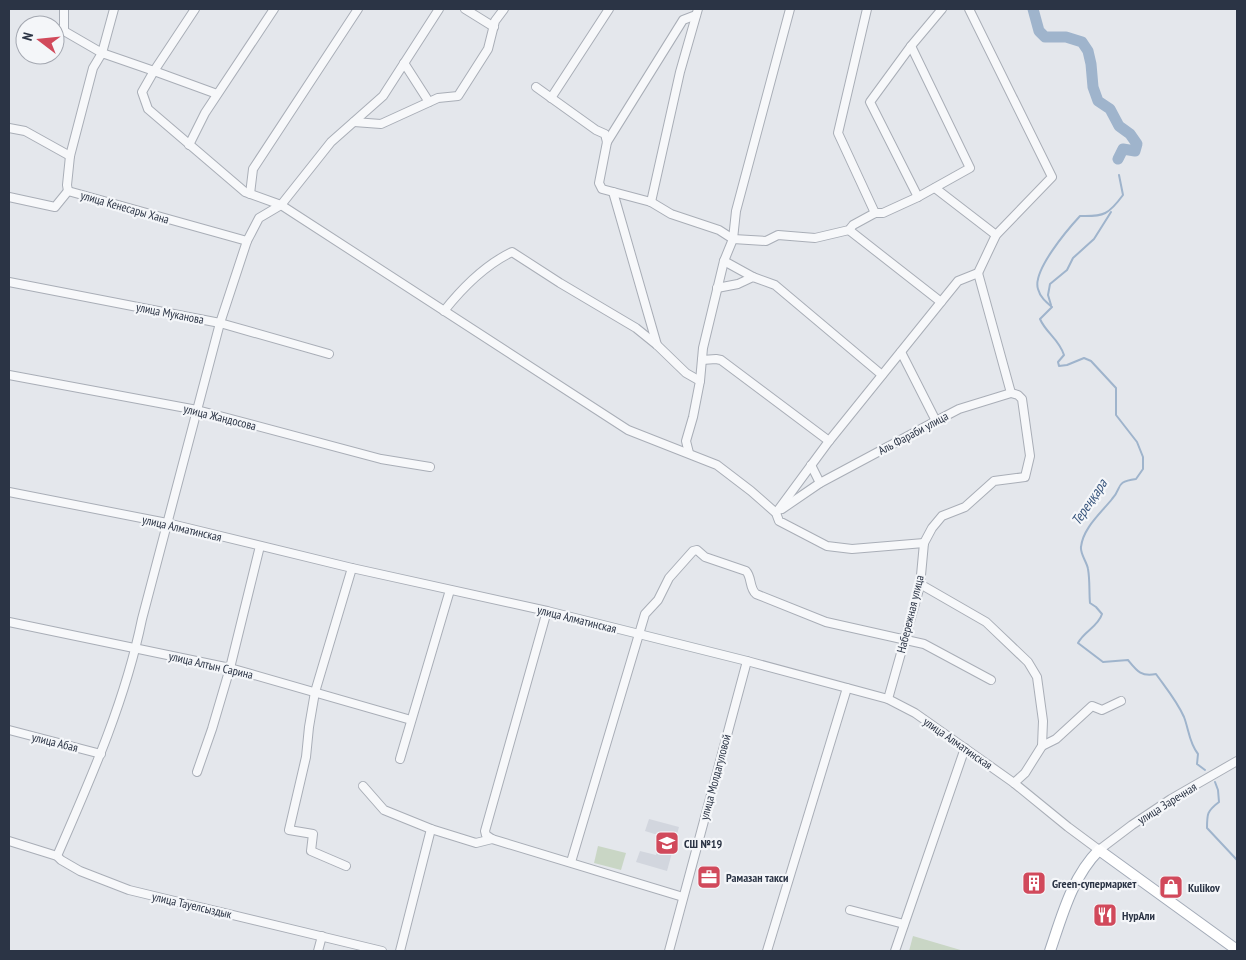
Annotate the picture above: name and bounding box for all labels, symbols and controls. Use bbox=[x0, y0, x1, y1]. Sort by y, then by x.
north arrow bbox=[15, 15, 65, 65]
text: N bbox=[18, 30, 37, 43]
street label: улица Кенесары Хана bbox=[79, 187, 171, 227]
street label: улица Муканова bbox=[135, 299, 205, 327]
street label: улица Жандосова bbox=[182, 401, 258, 433]
street label: Аль Фараби улица bbox=[875, 408, 951, 458]
water label: Тереңқара bbox=[1067, 474, 1112, 528]
street label: улица Алматинская bbox=[141, 512, 224, 545]
street label: Набережная улица bbox=[893, 573, 927, 654]
street label: улица Алматинская bbox=[536, 602, 618, 636]
street label: улица Алтын Сарина bbox=[167, 648, 255, 682]
street label: улица Алматинская bbox=[921, 714, 996, 773]
street label: улица Абая bbox=[30, 729, 80, 755]
street label: улица Молдагуловой bbox=[696, 732, 734, 822]
street label: улица Заречная bbox=[1135, 779, 1200, 827]
school or university icon: СШ №19 bbox=[654, 830, 680, 856]
place label: СШ №19 bbox=[684, 836, 722, 851]
office icon: Рамазан такси bbox=[696, 864, 722, 890]
place label: Рамазан такси bbox=[726, 870, 788, 885]
building icon: Green-супермаркет bbox=[1021, 870, 1047, 896]
shop icon: Kulikov bbox=[1158, 874, 1184, 900]
place label: Green-супермаркет bbox=[1052, 876, 1137, 891]
place label: Kulikov bbox=[1188, 880, 1220, 895]
street label: улица Тауелсыздык bbox=[151, 889, 234, 922]
restaurant icon: НурАли bbox=[1092, 902, 1118, 928]
place label: НурАли bbox=[1122, 908, 1155, 923]

